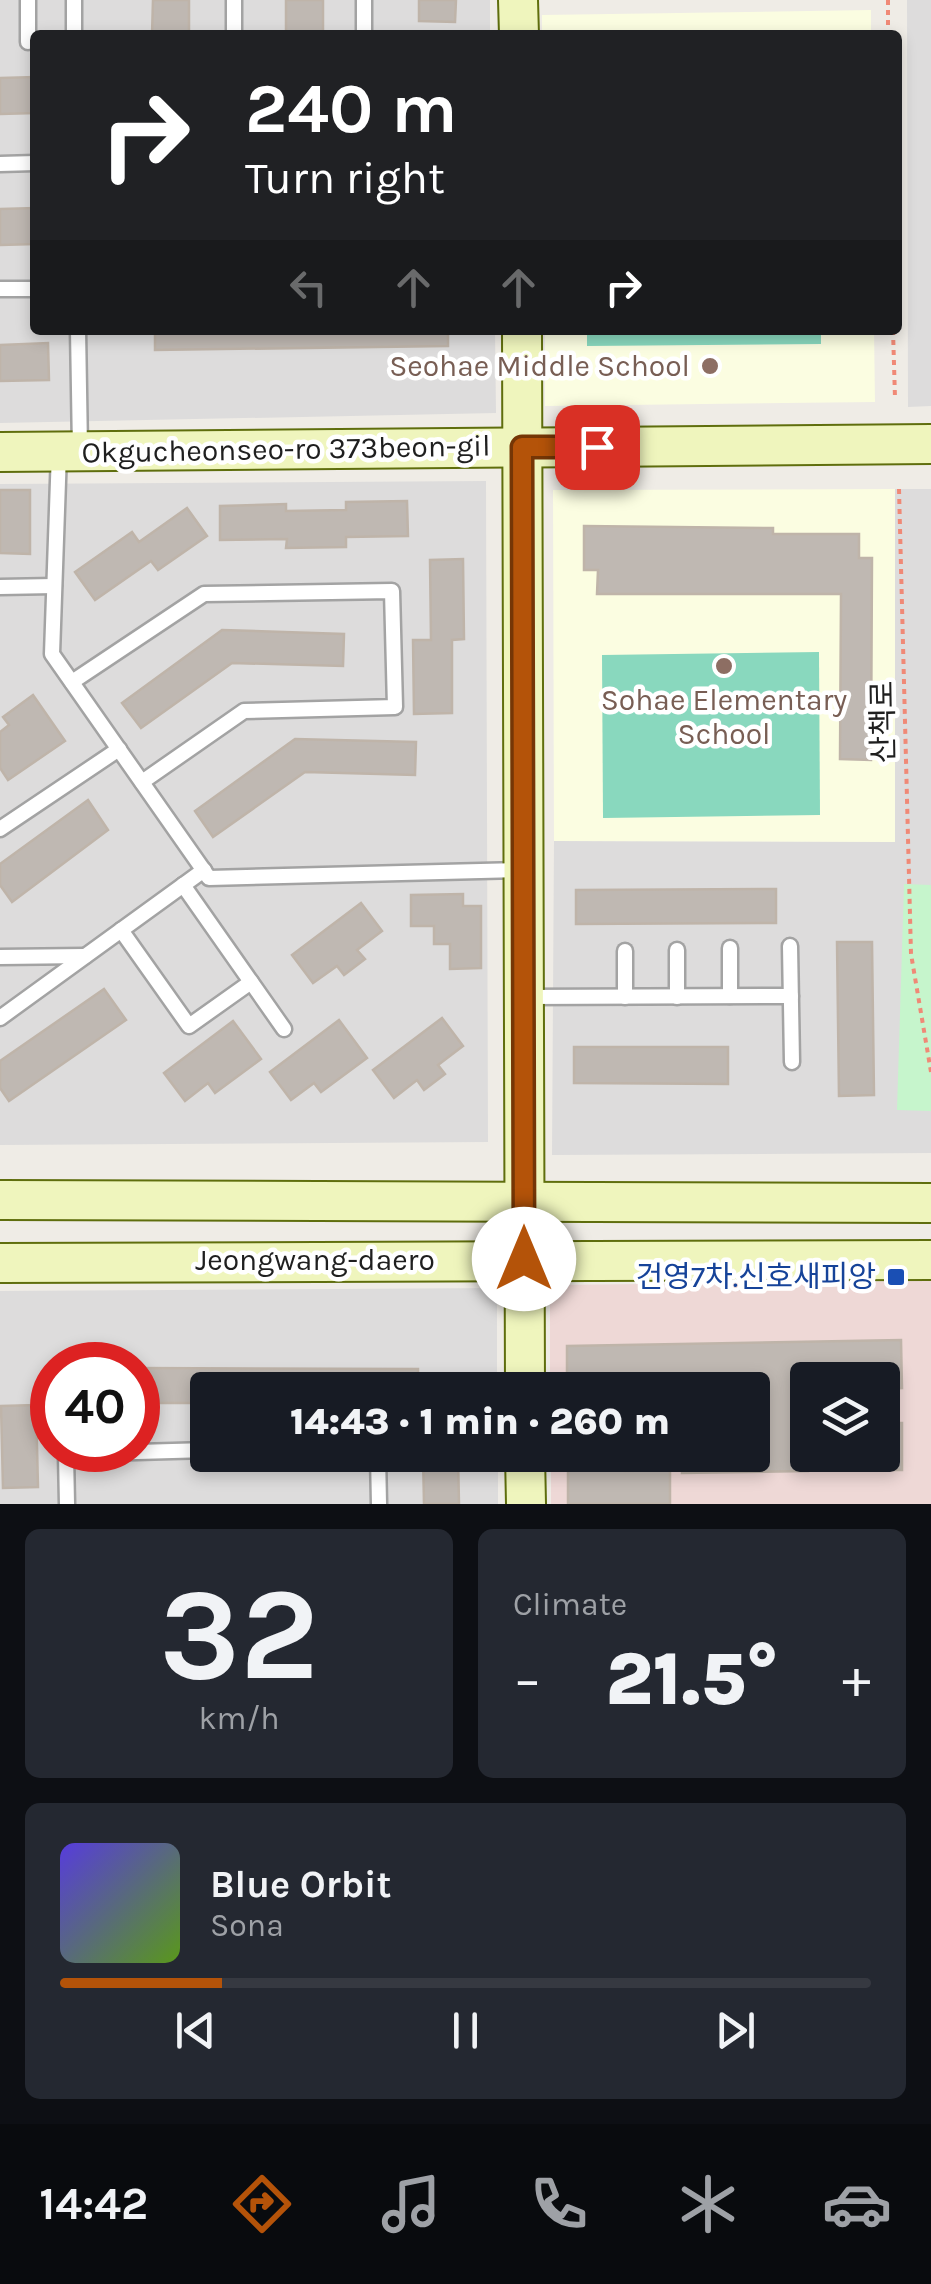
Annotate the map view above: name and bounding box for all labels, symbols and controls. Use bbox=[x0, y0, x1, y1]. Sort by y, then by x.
text: 240 m bbox=[245, 68, 457, 150]
icon: right bbox=[80, 70, 210, 200]
text: Turn right bbox=[245, 152, 445, 204]
icon: left bbox=[281, 260, 336, 315]
icon: ahead bbox=[386, 260, 441, 315]
icon: ahead bbox=[491, 260, 546, 315]
icon: right bbox=[596, 260, 651, 315]
place label: Seohae Middle School bbox=[389, 348, 690, 384]
marker: Seohae Middle School bbox=[699, 355, 721, 377]
pin bbox=[555, 405, 640, 490]
icon: arrive bbox=[570, 420, 625, 475]
street label: Okgucheonseo-ro 373beon-gil bbox=[81, 427, 491, 471]
marker: Sohae Elementary School bbox=[713, 655, 735, 677]
street label: 산책로 bbox=[864, 680, 902, 764]
place label: Sohae Elementary School bbox=[601, 682, 847, 752]
position arrow bbox=[472, 1207, 576, 1311]
street label: Jeongwang-daero bbox=[195, 1242, 435, 1278]
place label: 건영7차.신호새피앙 bbox=[636, 1259, 876, 1295]
marker: 건영7차.신호새피앙 bbox=[885, 1266, 907, 1288]
speed limit sign: 40 bbox=[30, 1342, 160, 1472]
map controls bbox=[790, 1362, 900, 1472]
button: layers bbox=[790, 1362, 900, 1472]
text: 14:43 · 1 min · 260 m bbox=[290, 1399, 670, 1444]
text: 32 bbox=[159, 1559, 319, 1711]
text: Climate bbox=[513, 1586, 627, 1623]
text: 21.5° bbox=[605, 1635, 779, 1723]
text: − bbox=[513, 1647, 542, 1711]
text: + bbox=[842, 1647, 871, 1711]
text: km/h bbox=[198, 1700, 280, 1737]
text: Blue Orbit bbox=[210, 1862, 391, 1907]
text: Sona bbox=[210, 1907, 284, 1944]
icon: previous bbox=[168, 2003, 223, 2058]
icon: pause bbox=[438, 2003, 493, 2058]
icon: next bbox=[708, 2003, 763, 2058]
icon: directions bbox=[227, 2169, 297, 2239]
icon: music bbox=[376, 2169, 446, 2239]
icon: phone bbox=[524, 2169, 594, 2239]
icon: climate bbox=[673, 2169, 743, 2239]
icon: car bbox=[822, 2169, 892, 2239]
text: 14:42 bbox=[39, 2178, 148, 2230]

